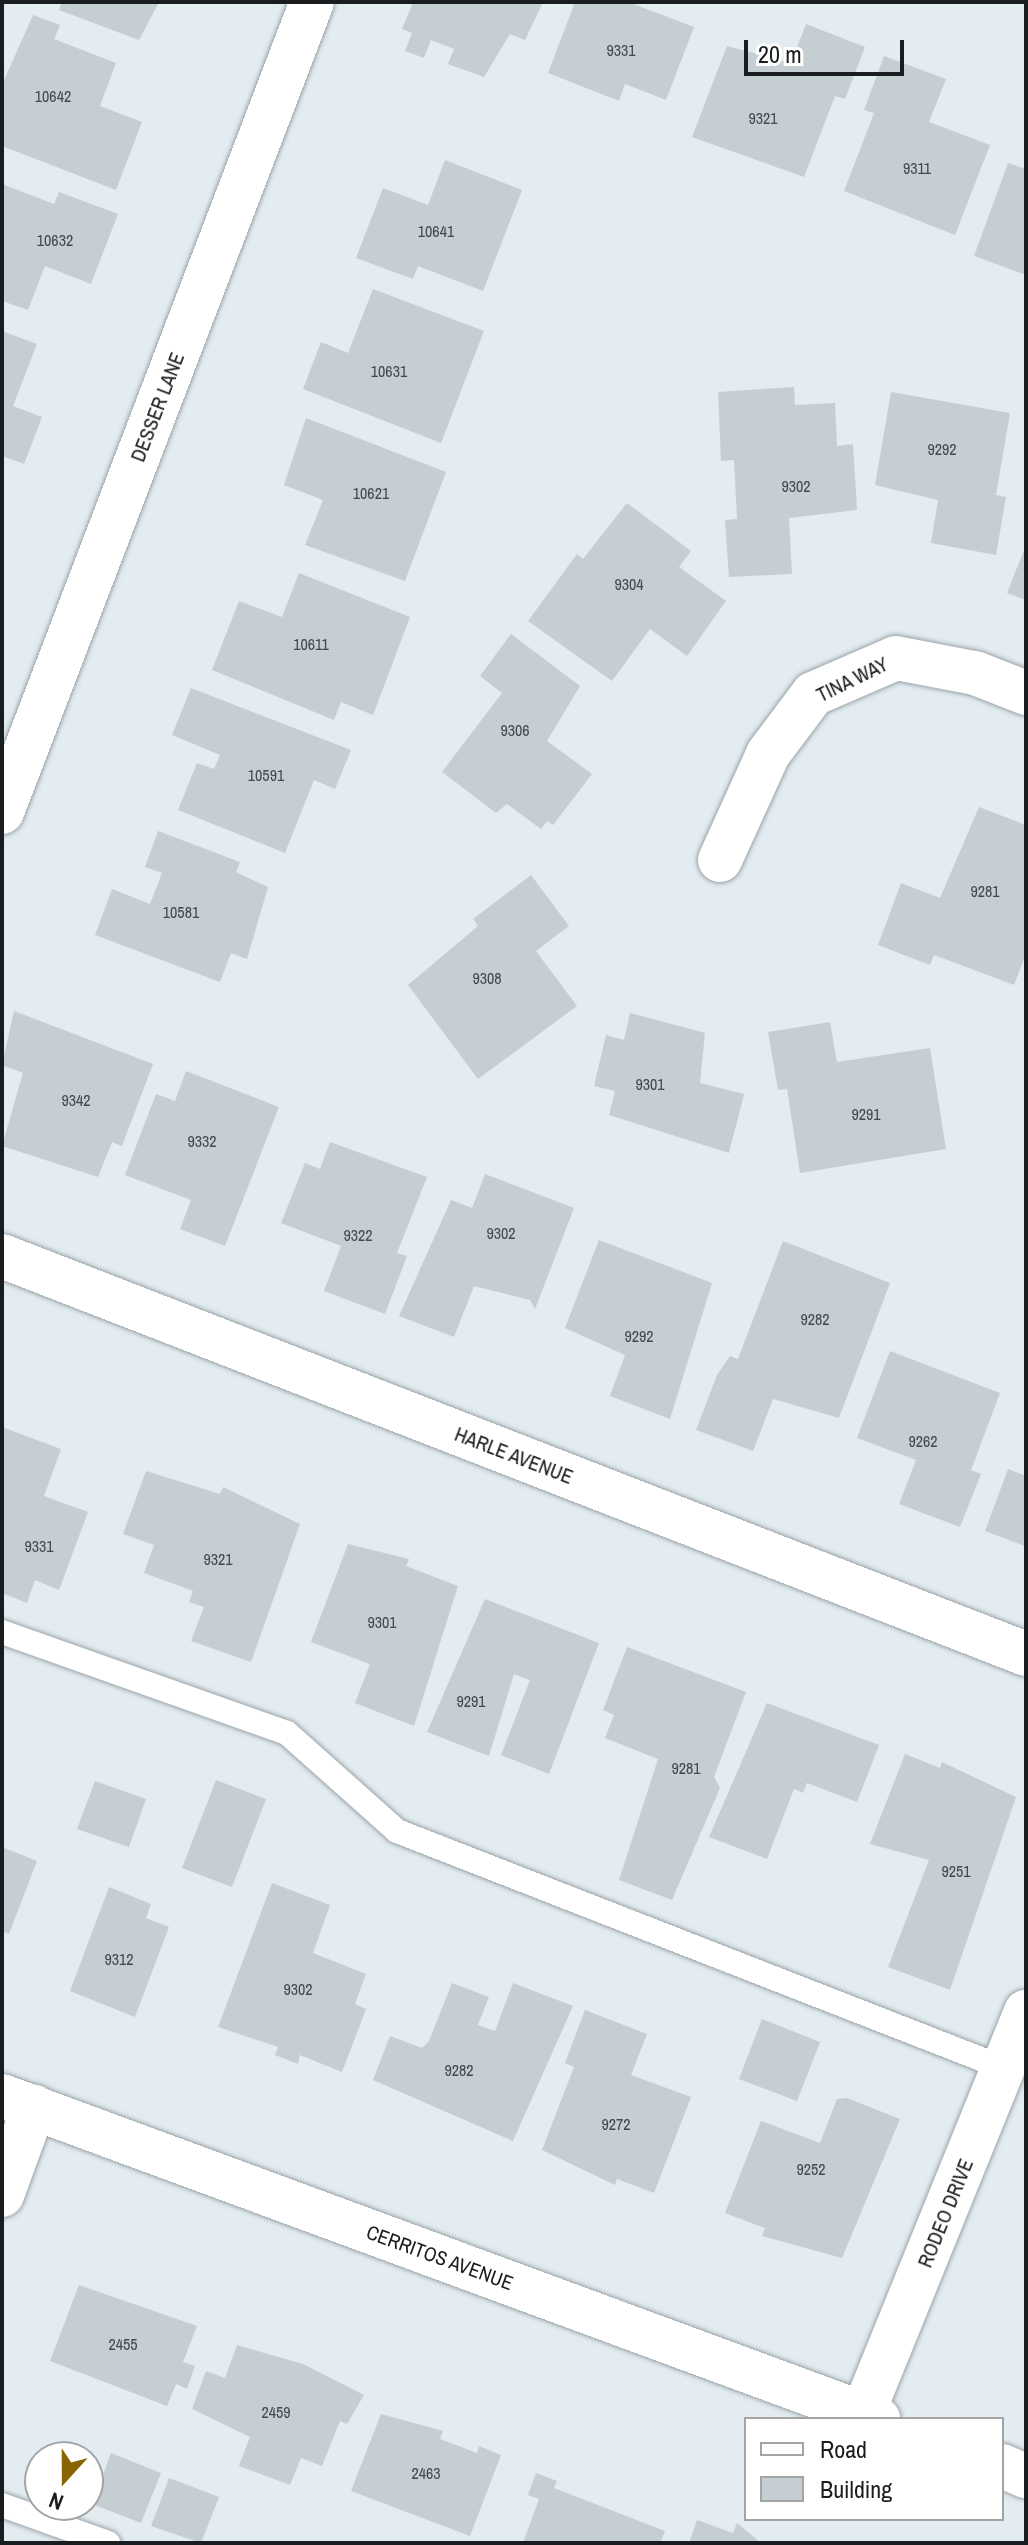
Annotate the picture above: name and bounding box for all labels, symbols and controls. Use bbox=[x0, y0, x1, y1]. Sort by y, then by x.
scale bar bbox=[748, 24, 908, 74]
text: 20 m bbox=[758, 38, 802, 70]
house number: 9331 bbox=[606, 40, 636, 60]
house number: 10642 bbox=[35, 86, 71, 106]
house number: 9321 bbox=[748, 108, 778, 128]
house number: 9311 bbox=[903, 158, 931, 178]
house number: 10641 bbox=[418, 221, 454, 241]
house number: 10632 bbox=[37, 230, 73, 250]
street label: DESSER LANE bbox=[125, 349, 189, 465]
house number: 10631 bbox=[371, 361, 407, 381]
house number: 9292 bbox=[927, 439, 957, 459]
house number: 9302 bbox=[781, 476, 811, 496]
house number: 10621 bbox=[353, 483, 389, 503]
house number: 9304 bbox=[614, 574, 644, 594]
house number: 10611 bbox=[293, 634, 329, 654]
street label: TINA WAY bbox=[812, 651, 892, 707]
house number: 9306 bbox=[500, 720, 530, 740]
house number: 10591 bbox=[248, 765, 284, 785]
house number: 9281 bbox=[970, 881, 1000, 901]
house number: 10581 bbox=[163, 902, 199, 922]
house number: 9308 bbox=[472, 968, 502, 988]
house number: 9301 bbox=[635, 1074, 665, 1094]
house number: 9342 bbox=[61, 1090, 91, 1110]
house number: 9291 bbox=[851, 1104, 881, 1124]
house number: 9332 bbox=[187, 1131, 217, 1151]
house number: 9302 bbox=[486, 1223, 516, 1243]
house number: 9322 bbox=[343, 1225, 373, 1245]
house number: 9282 bbox=[800, 1309, 830, 1329]
house number: 9292 bbox=[624, 1326, 654, 1346]
street label: HARLE AVENUE bbox=[451, 1421, 577, 1489]
house number: 9262 bbox=[908, 1431, 938, 1451]
house number: 9331 bbox=[24, 1536, 54, 1556]
house number: 9321 bbox=[203, 1549, 233, 1569]
house number: 9301 bbox=[367, 1612, 397, 1632]
house number: 9291 bbox=[456, 1691, 486, 1711]
house number: 9281 bbox=[671, 1758, 701, 1778]
house number: 9251 bbox=[941, 1861, 971, 1881]
house number: 9312 bbox=[104, 1949, 134, 1969]
house number: 9302 bbox=[283, 1979, 313, 1999]
house number: 9282 bbox=[444, 2060, 474, 2080]
house number: 9272 bbox=[601, 2114, 631, 2134]
street label: RODEO DRIVE bbox=[912, 2155, 978, 2271]
house number: 9252 bbox=[796, 2159, 826, 2179]
street label: CERRITOS AVENUE bbox=[363, 2219, 517, 2295]
house number: 2455 bbox=[108, 2334, 138, 2354]
house number: 2459 bbox=[261, 2402, 291, 2422]
legend bbox=[744, 2417, 1004, 2521]
text: Road bbox=[820, 2433, 867, 2465]
north arrow bbox=[24, 2441, 104, 2521]
house number: 2463 bbox=[411, 2463, 441, 2483]
text: Building bbox=[820, 2473, 892, 2505]
text: N bbox=[45, 2485, 68, 2518]

